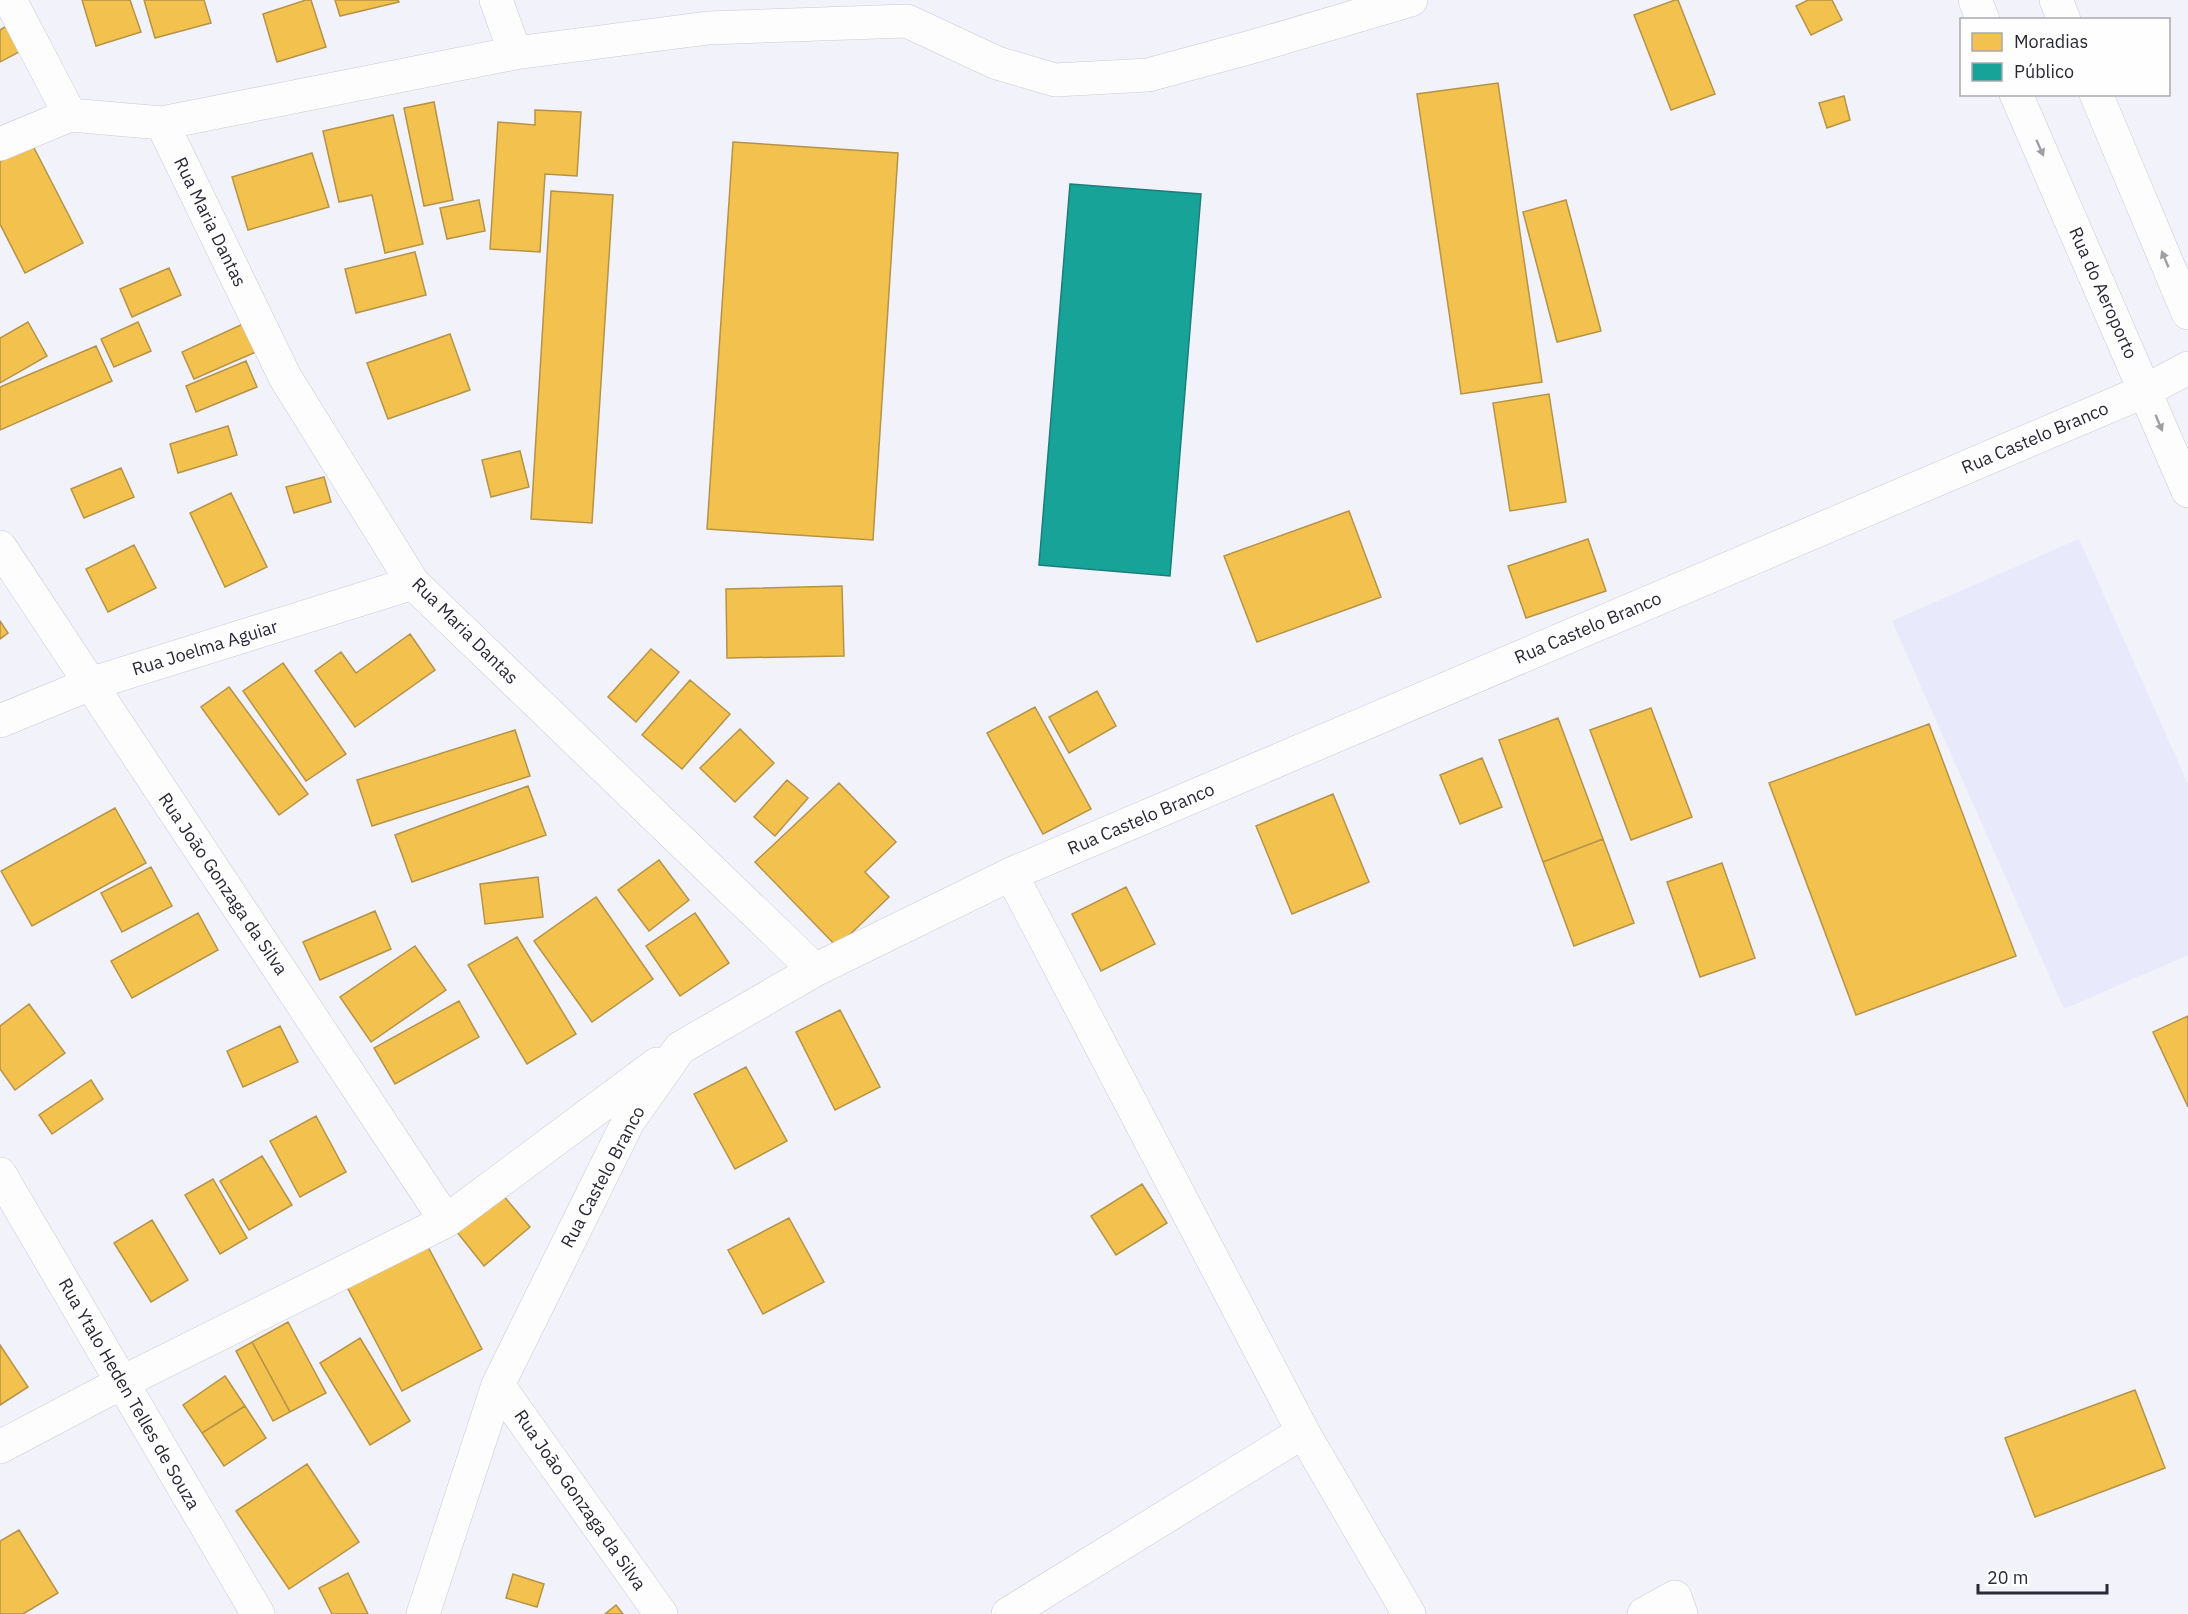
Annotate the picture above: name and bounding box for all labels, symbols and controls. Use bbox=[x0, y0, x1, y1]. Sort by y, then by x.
legend bbox=[1960, 18, 2170, 96]
text: Moradias bbox=[2014, 30, 2088, 53]
text: Público bbox=[2014, 60, 2074, 83]
one-way arrow bbox=[2035, 140, 2044, 157]
street label: Rua Maria Dantas bbox=[169, 153, 252, 290]
street label: Rua do Aeroporto bbox=[2064, 223, 2143, 362]
one-way arrow bbox=[2160, 250, 2170, 268]
street label: Rua Castelo Branco bbox=[1958, 396, 2112, 479]
one-way arrow bbox=[2154, 415, 2164, 433]
street label: Rua Maria Dantas bbox=[407, 573, 523, 689]
street label: Rua Castelo Branco bbox=[1511, 586, 1665, 669]
street label: Rua Joelma Aguiar bbox=[129, 614, 281, 681]
street label: Rua Castelo Branco bbox=[1064, 777, 1218, 860]
street label: Rua João Gonzaga da Silva bbox=[154, 788, 293, 980]
street label: Rua Castelo Branco bbox=[555, 1102, 650, 1252]
street label: Rua Ytalo Heden Telles de Souza bbox=[54, 1274, 205, 1514]
street label: Rua João Gonzaga da Silva bbox=[509, 1405, 652, 1595]
scale bar bbox=[1978, 1557, 2107, 1595]
text: 20 m bbox=[1987, 1566, 2029, 1589]

